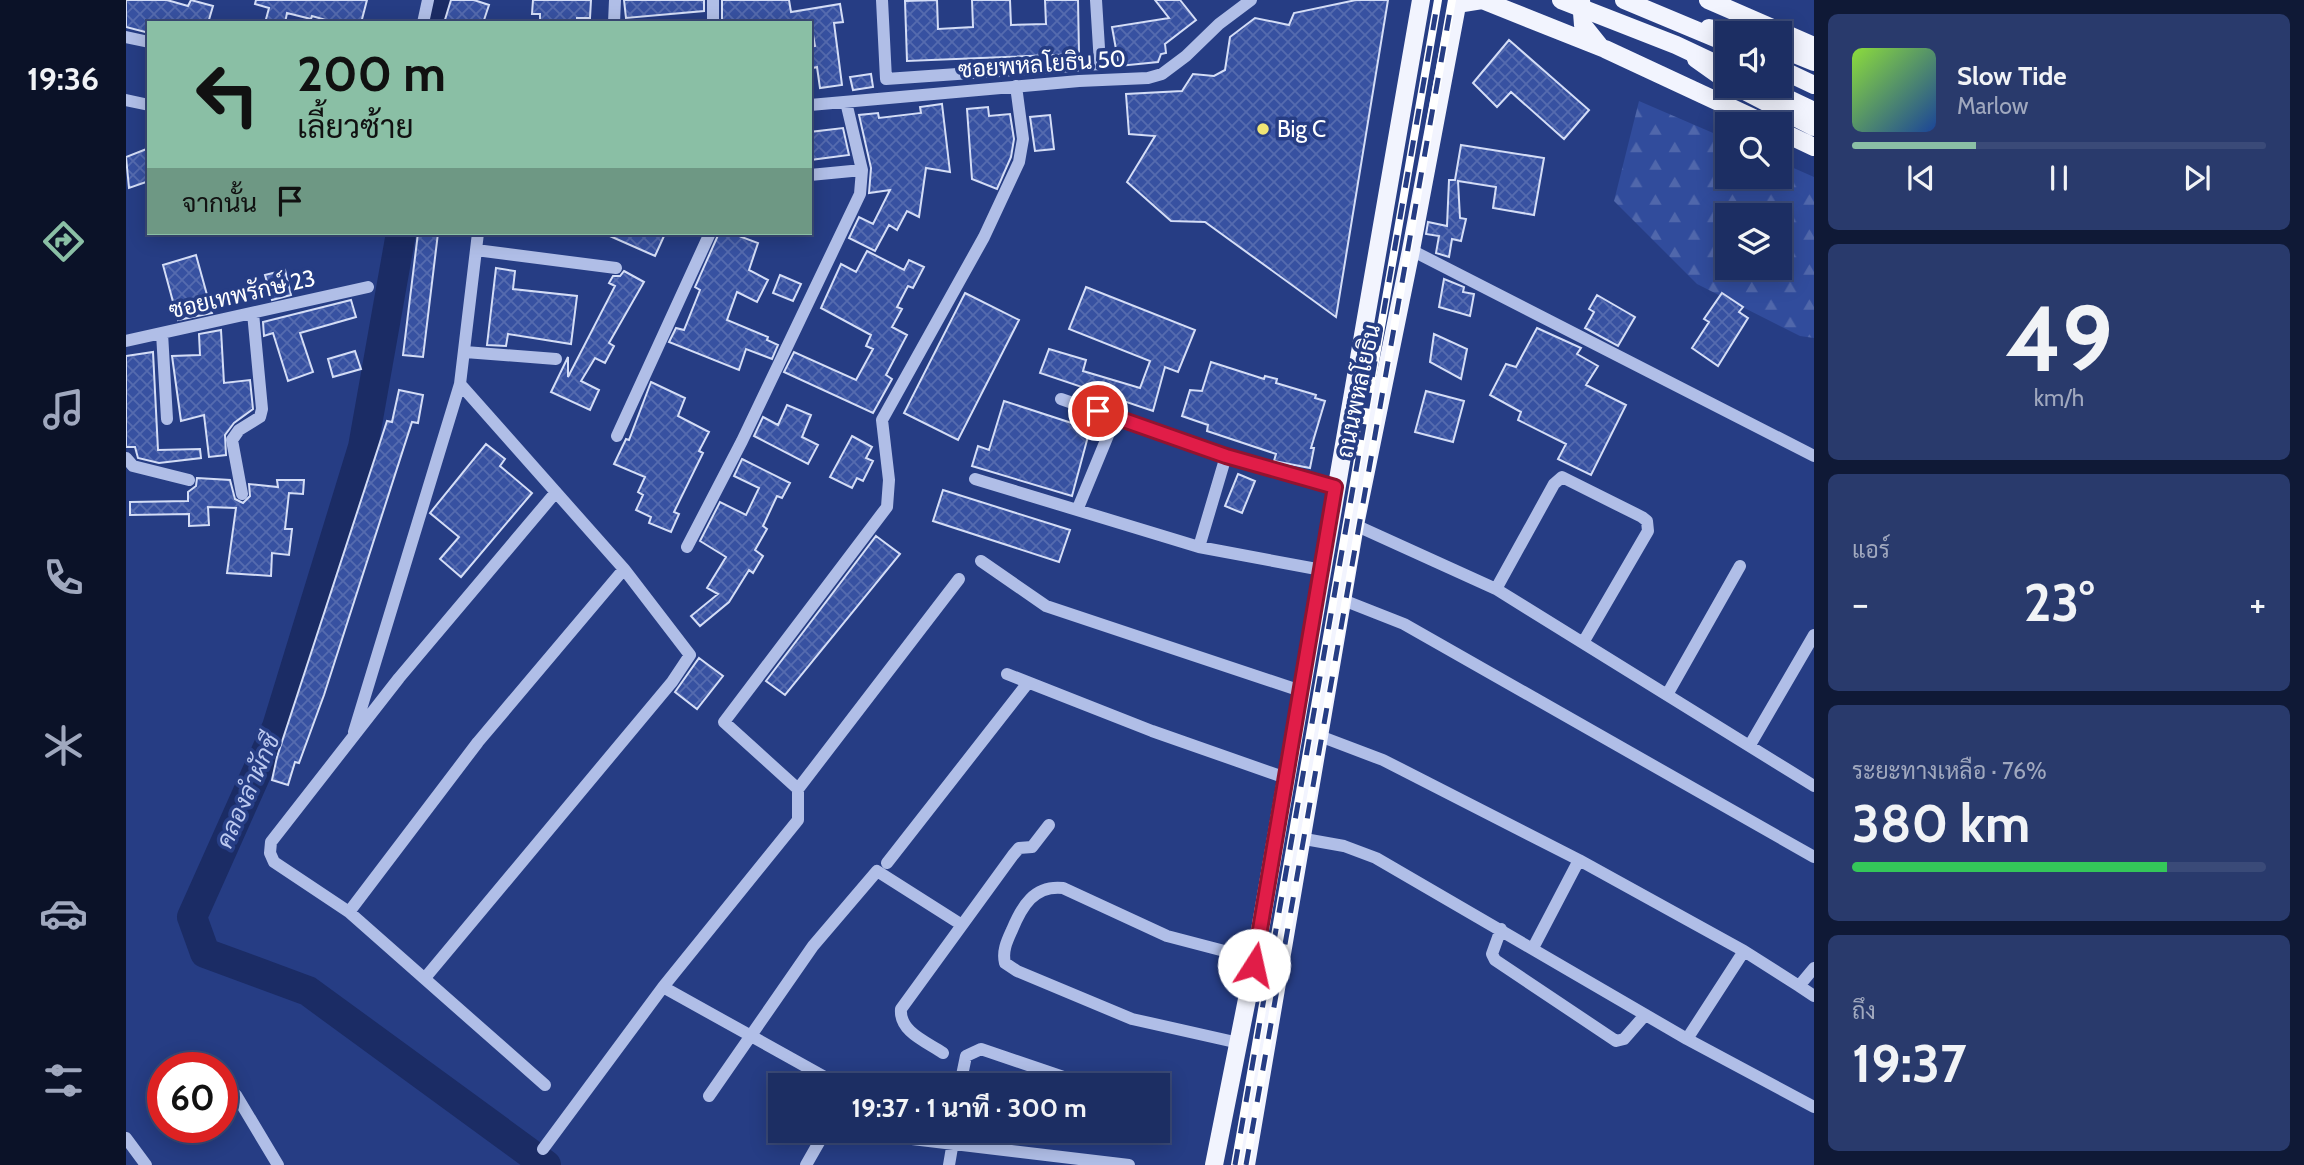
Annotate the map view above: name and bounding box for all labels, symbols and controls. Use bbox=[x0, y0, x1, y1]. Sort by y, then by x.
map controls bbox=[1715, 21, 1792, 280]
button: sound bbox=[1715, 21, 1792, 98]
street label: ซอยพหลโยธิน 50 bbox=[957, 42, 1127, 84]
text: 200 m bbox=[297, 44, 446, 103]
icon: left bbox=[182, 49, 273, 140]
text: 19:36 bbox=[27, 59, 99, 98]
text: Slow Tide bbox=[1957, 60, 2067, 92]
text: Marlow bbox=[1957, 92, 2028, 120]
text: เลี้ยวซ้าย bbox=[297, 107, 414, 146]
button: search bbox=[1715, 112, 1792, 189]
place label: Big C bbox=[1277, 115, 1326, 143]
marker: Big C bbox=[1255, 121, 1271, 137]
icon: previous bbox=[1902, 159, 1940, 197]
icon: pause bbox=[2040, 159, 2078, 197]
icon: next bbox=[2178, 159, 2216, 197]
icon: arrive bbox=[271, 182, 309, 220]
text: จากนั้น bbox=[182, 187, 257, 219]
button: layers bbox=[1715, 203, 1792, 280]
icon: directions bbox=[39, 217, 88, 266]
street label: ซอยเทพรักษ์ 23 bbox=[166, 262, 318, 324]
text: 49 bbox=[2005, 283, 2113, 394]
street label: ถนนพหลโยธิน bbox=[1328, 321, 1386, 461]
pin bbox=[1068, 381, 1128, 441]
text: km/h bbox=[2034, 384, 2084, 412]
icon: music bbox=[39, 385, 88, 434]
icon: arrive bbox=[1079, 392, 1117, 430]
text: แอร์ bbox=[1852, 536, 1890, 564]
icon: phone bbox=[39, 553, 88, 602]
text: 23° bbox=[2024, 571, 2094, 634]
text: − bbox=[1852, 580, 1869, 627]
text: + bbox=[2249, 580, 2266, 627]
icon: climate bbox=[39, 721, 88, 770]
water label: คลองลำผักชี bbox=[209, 727, 286, 853]
text: ระยะทางเหลือ · 76% bbox=[1852, 757, 2047, 785]
text: 380 km bbox=[1852, 792, 2030, 855]
icon: car bbox=[39, 889, 88, 938]
position arrow bbox=[1217, 928, 1291, 1002]
text: ถึง bbox=[1852, 997, 1876, 1025]
text: 19:37 bbox=[1852, 1032, 1967, 1095]
speed limit sign: 60 bbox=[147, 1052, 238, 1143]
icon: filters bbox=[39, 1056, 88, 1105]
text: 19:37 · 1 นาที · 300 m bbox=[851, 1092, 1087, 1124]

